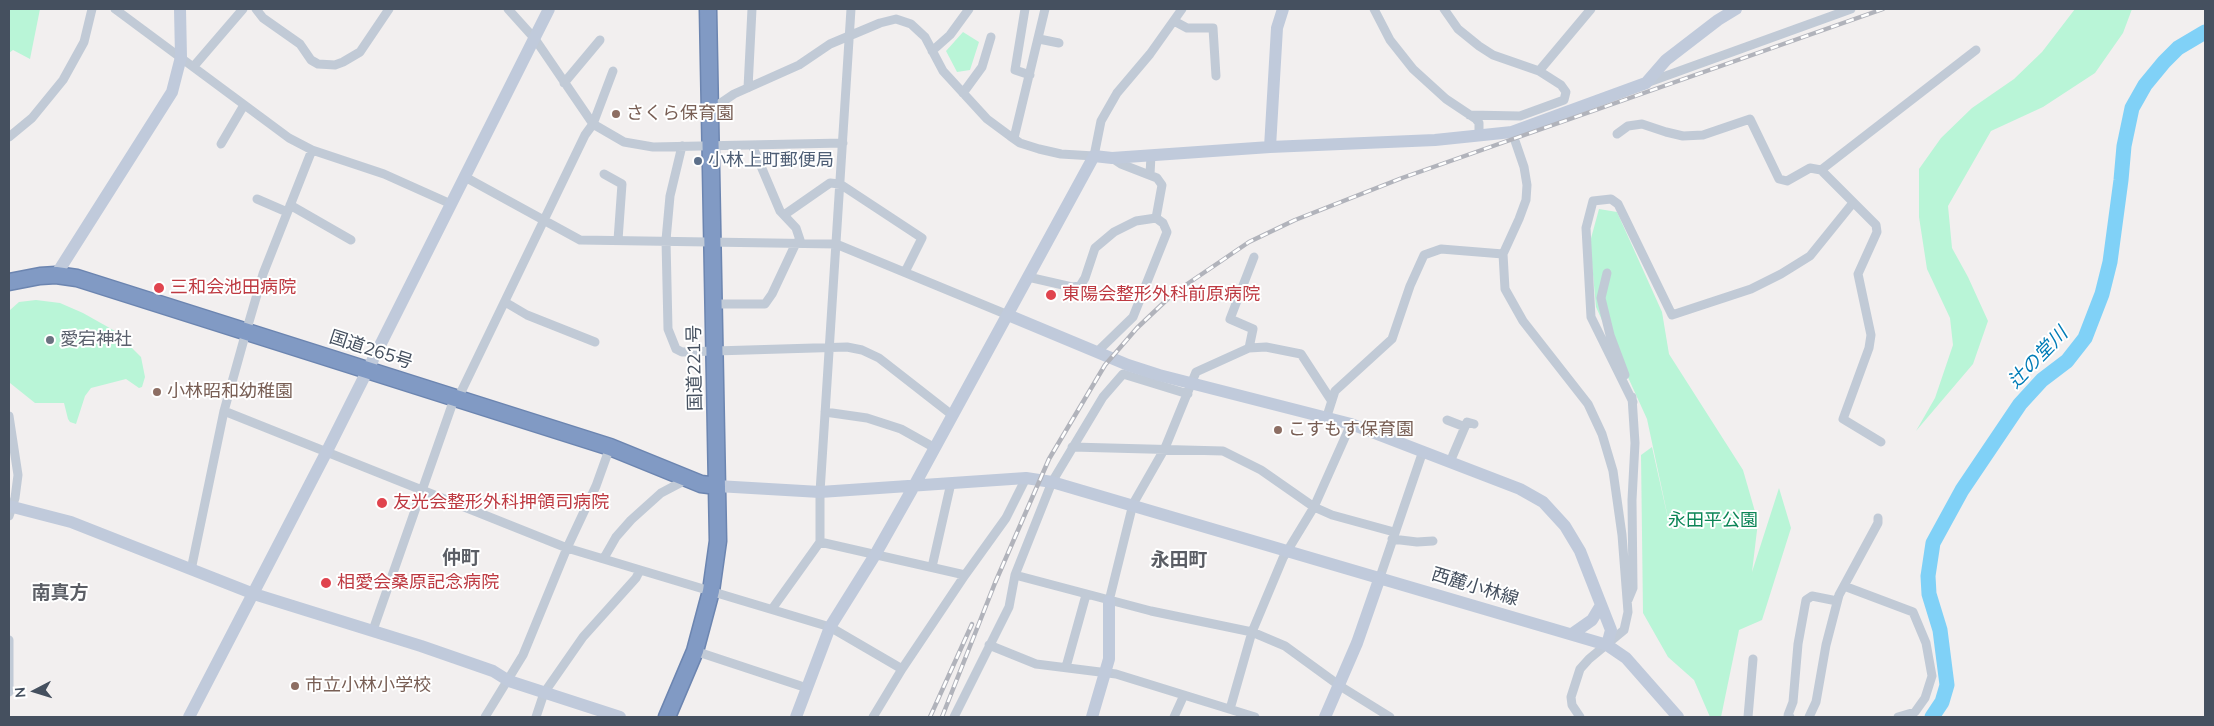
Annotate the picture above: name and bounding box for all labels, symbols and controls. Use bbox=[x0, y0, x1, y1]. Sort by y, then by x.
place label: さくら保育園 bbox=[626, 103, 734, 125]
marker: さくら保育園 bbox=[610, 108, 622, 120]
place label: 小林上町郵便局 bbox=[708, 150, 834, 172]
marker: 小林上町郵便局 bbox=[692, 155, 704, 167]
place label: 三和会池田病院 bbox=[170, 277, 296, 299]
marker: 三和会池田病院 bbox=[152, 281, 166, 295]
place label: 東陽会整形外科前原病院 bbox=[1062, 284, 1260, 306]
marker: 東陽会整形外科前原病院 bbox=[1044, 288, 1058, 302]
water label: 辻の堂川 bbox=[2003, 323, 2073, 393]
street label: 国道221号 bbox=[683, 325, 707, 411]
street label: 国道265号 bbox=[327, 326, 415, 374]
place label: 愛宕神社 bbox=[60, 329, 132, 351]
marker: 愛宕神社 bbox=[44, 334, 56, 346]
place label: 小林昭和幼稚園 bbox=[167, 381, 293, 403]
marker: 小林昭和幼稚園 bbox=[151, 386, 163, 398]
place label: こすもす保育園 bbox=[1288, 419, 1414, 441]
marker: こすもす保育園 bbox=[1272, 424, 1284, 436]
place label: 友光会整形外科押領司病院 bbox=[393, 492, 609, 514]
marker: 友光会整形外科押領司病院 bbox=[375, 496, 389, 510]
park label: 永田平公園 bbox=[1668, 510, 1758, 532]
district label: 仲町 bbox=[442, 547, 480, 569]
district label: 永田町 bbox=[1151, 549, 1207, 571]
street label: 西麓小林線 bbox=[1429, 564, 1521, 610]
place label: 相愛会桑原記念病院 bbox=[337, 572, 499, 594]
marker: 相愛会桑原記念病院 bbox=[319, 576, 333, 590]
district label: 南真方 bbox=[32, 582, 88, 604]
north arrow bbox=[10, 666, 60, 716]
place label: 市立小林小学校 bbox=[305, 675, 431, 697]
marker: 市立小林小学校 bbox=[289, 680, 301, 692]
text: N bbox=[11, 686, 29, 698]

